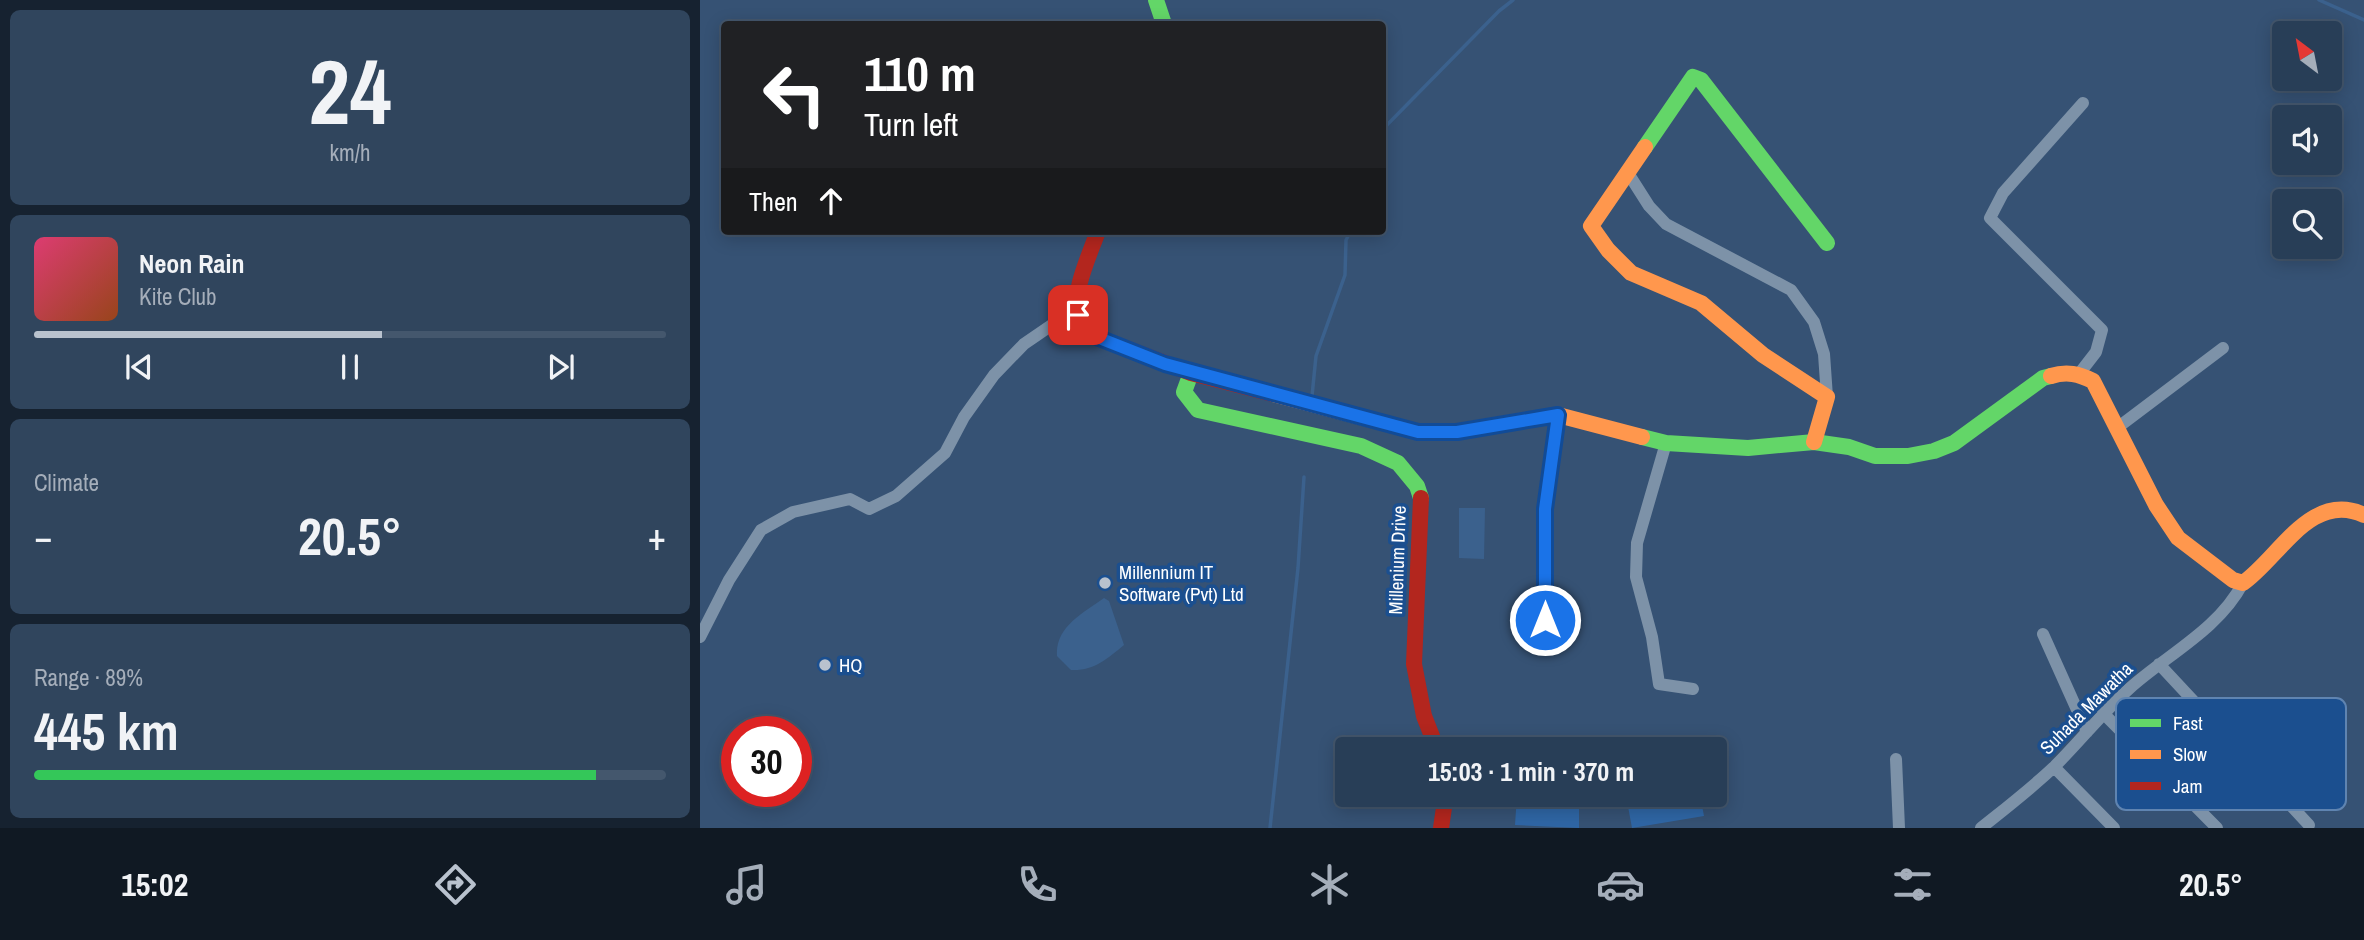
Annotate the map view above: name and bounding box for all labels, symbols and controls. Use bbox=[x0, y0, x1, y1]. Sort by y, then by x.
north arrow bbox=[2272, 21, 2342, 91]
map controls bbox=[2272, 21, 2342, 259]
text: 24 bbox=[309, 30, 392, 152]
text: 110 m bbox=[864, 40, 976, 106]
icon: left bbox=[749, 49, 840, 140]
text: Turn left bbox=[864, 103, 958, 146]
button: sound bbox=[2272, 105, 2342, 175]
text: km/h bbox=[330, 137, 370, 168]
icon: ahead bbox=[812, 182, 850, 220]
text: Then bbox=[749, 184, 798, 219]
button: search bbox=[2272, 189, 2342, 259]
text: Neon Rain bbox=[139, 246, 244, 281]
text: Kite Club bbox=[139, 281, 217, 312]
pin bbox=[1048, 285, 1108, 345]
icon: arrive bbox=[1059, 296, 1097, 334]
icon: previous bbox=[120, 348, 158, 386]
icon: pause bbox=[331, 348, 369, 386]
icon: next bbox=[542, 348, 580, 386]
text: Climate bbox=[34, 467, 99, 498]
text: 20.5° bbox=[298, 501, 402, 571]
street label: Millenium Drive bbox=[1382, 505, 1412, 615]
text: − bbox=[34, 511, 52, 562]
text: + bbox=[648, 511, 666, 562]
place label: Millennium IT Software (Pvt) Ltd bbox=[1119, 559, 1244, 607]
marker: Millennium IT Software (Pvt) Ltd bbox=[1097, 575, 1113, 591]
position arrow bbox=[1508, 583, 1582, 657]
place label: HQ bbox=[839, 652, 862, 678]
street label: Suhada Mawatha bbox=[2034, 656, 2138, 760]
marker: HQ bbox=[817, 657, 833, 673]
text: Range · 89% bbox=[34, 662, 143, 693]
text: 445 km bbox=[34, 696, 179, 766]
legend bbox=[2116, 698, 2346, 810]
text: Fast bbox=[2173, 710, 2203, 736]
speed limit sign: 30 bbox=[721, 716, 812, 807]
text: Slow bbox=[2173, 741, 2208, 767]
text: 15:03 · 1 min · 370 m bbox=[1428, 754, 1634, 789]
text: Jam bbox=[2173, 773, 2202, 799]
icon: directions bbox=[431, 860, 480, 909]
icon: music bbox=[722, 860, 771, 909]
icon: phone bbox=[1013, 860, 1062, 909]
icon: climate bbox=[1305, 860, 1354, 909]
icon: car bbox=[1596, 860, 1645, 909]
icon: filters bbox=[1888, 860, 1937, 909]
text: 15:02 bbox=[121, 863, 188, 906]
text: 20.5° bbox=[2179, 863, 2243, 906]

